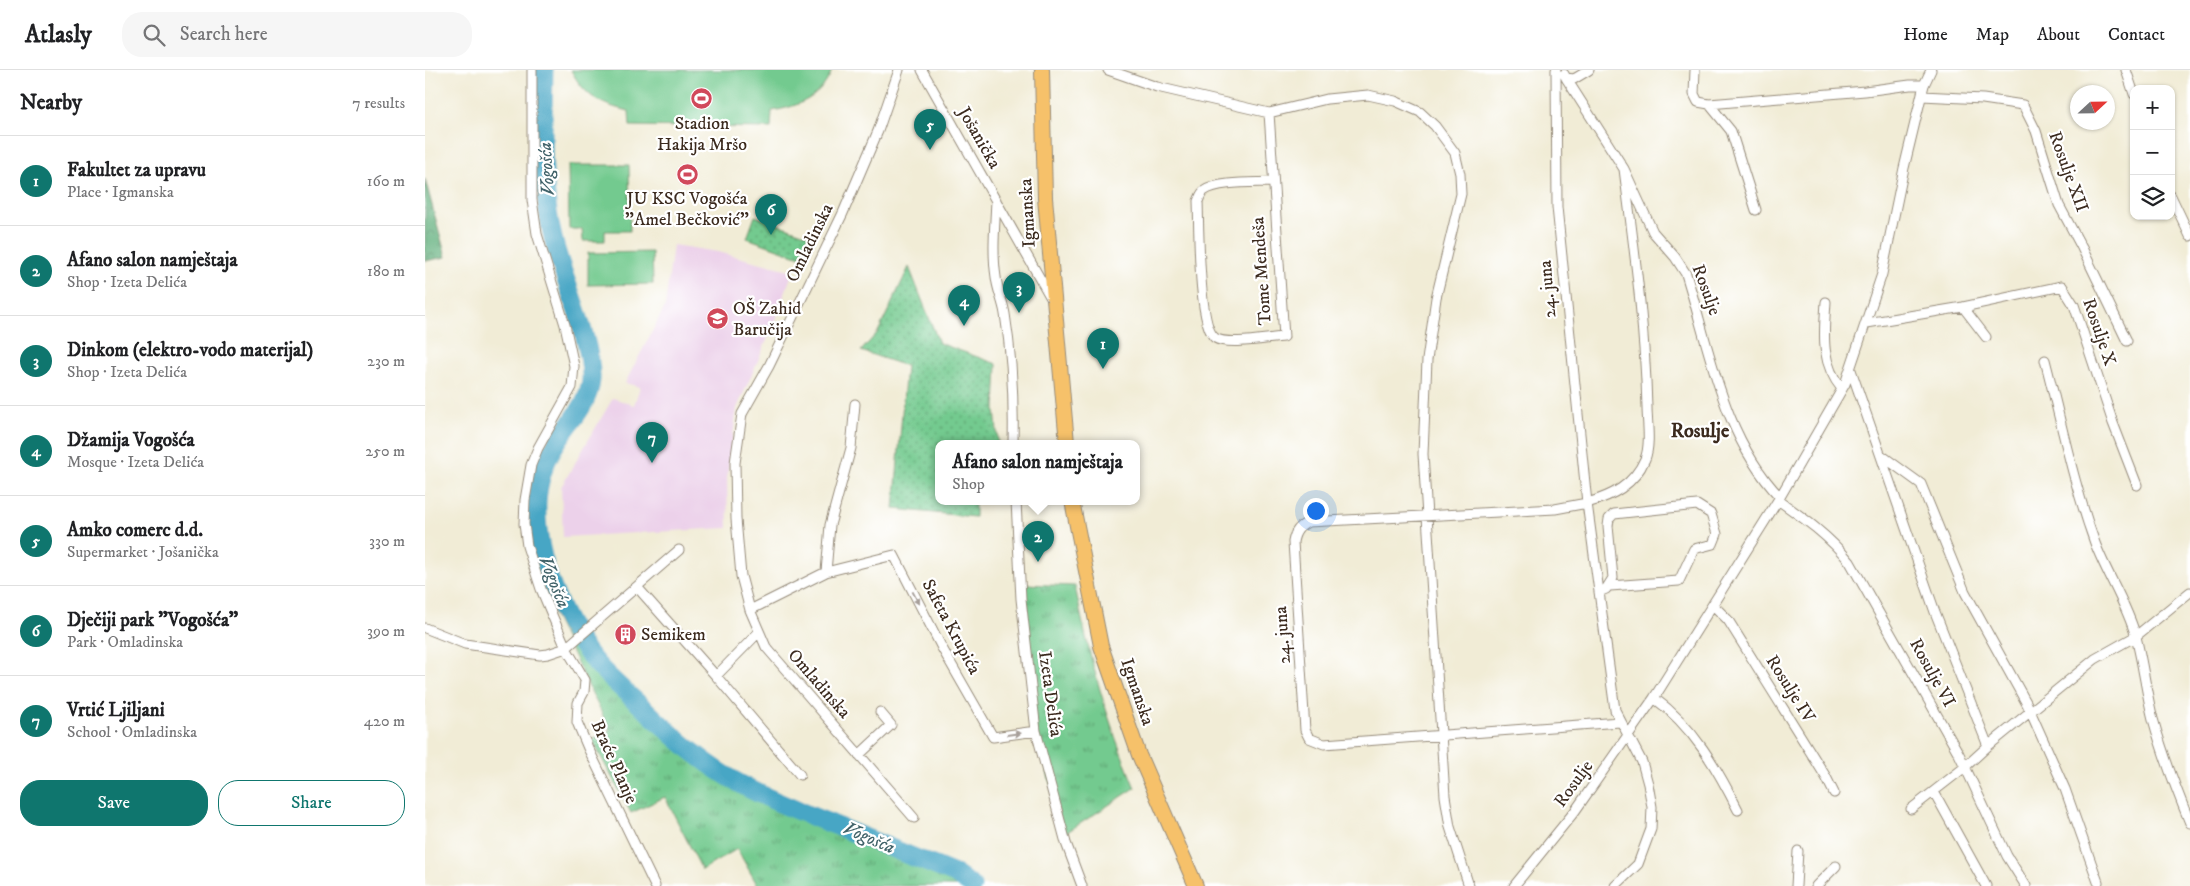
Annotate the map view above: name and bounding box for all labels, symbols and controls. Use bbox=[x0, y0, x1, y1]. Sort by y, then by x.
search box bbox=[122, 12, 472, 57]
text: Atlasly bbox=[25, 20, 92, 50]
icon: search bbox=[140, 21, 168, 49]
text: Search here bbox=[180, 23, 268, 46]
text: Home bbox=[1903, 24, 1948, 46]
text: Map bbox=[1976, 24, 2009, 46]
text: About bbox=[2037, 24, 2080, 46]
text: Contact bbox=[2108, 24, 2165, 46]
north arrow bbox=[2070, 85, 2115, 130]
map controls bbox=[2130, 85, 2175, 220]
button: + bbox=[2130, 85, 2175, 130]
sports icon: Stadion Hakija Mršo bbox=[690, 87, 714, 111]
text: Nearby bbox=[20, 90, 82, 116]
text: 7 results bbox=[352, 93, 405, 113]
street label: Jošanička bbox=[952, 101, 1006, 173]
pin: 5 bbox=[914, 109, 946, 150]
place label: Stadion Hakija Mršo bbox=[657, 113, 747, 156]
street label: Rosulje XII bbox=[2043, 129, 2093, 215]
button: − bbox=[2130, 130, 2175, 175]
water label: Vogošća bbox=[534, 141, 560, 197]
text: Fakultet za upravu bbox=[67, 159, 206, 182]
sports icon: JU KSC Vogošća "Amel Bečković" bbox=[675, 162, 699, 186]
text: 1 bbox=[33, 171, 39, 191]
text: 160 m bbox=[367, 171, 405, 191]
button: layers bbox=[2130, 175, 2175, 220]
street label: Igmanska bbox=[1015, 177, 1041, 248]
text: Place · Igmanska bbox=[67, 182, 174, 202]
place label: JU KSC Vogošća "Amel Bečković" bbox=[625, 188, 749, 231]
pin: 6 bbox=[755, 194, 787, 235]
street label: Omladinska bbox=[781, 200, 839, 286]
street label: Tome Mendeša bbox=[1247, 216, 1277, 326]
text: Afano salon namještaja bbox=[67, 249, 238, 272]
street label: 24. juna bbox=[1534, 259, 1561, 319]
text: 2 bbox=[32, 261, 40, 281]
text: 180 m bbox=[367, 261, 405, 281]
street label: Rosulje bbox=[1687, 262, 1725, 318]
text: Shop · Izeta Delića bbox=[67, 272, 187, 292]
pin: 3 bbox=[1003, 272, 1035, 313]
pin: 4 bbox=[948, 285, 980, 326]
street label: Rosulje X bbox=[2077, 296, 2121, 368]
place label: OŠ Zahid Baručija bbox=[733, 297, 801, 341]
school or university icon: OŠ Zahid Baručija bbox=[705, 307, 729, 331]
pin: 1 bbox=[1087, 328, 1119, 369]
text: Dinkom (elektro-vodo materijal) bbox=[67, 339, 313, 362]
text: 3 bbox=[33, 351, 39, 371]
text: 230 m bbox=[367, 351, 405, 371]
text: Shop · Izeta Delića bbox=[67, 362, 187, 382]
district label: Rosulje bbox=[1671, 419, 1730, 444]
pin: 7 bbox=[636, 422, 668, 463]
text: Džamija Vogošća bbox=[67, 429, 195, 452]
popup bbox=[935, 440, 1140, 505]
text: 4 bbox=[31, 441, 41, 461]
text: 250 m bbox=[365, 441, 405, 461]
text: Afano salon namještaja bbox=[952, 451, 1123, 474]
text: Mosque · Izeta Delića bbox=[67, 452, 204, 472]
text: Shop bbox=[952, 474, 985, 494]
your location bbox=[1303, 498, 1329, 524]
text: Amko comerc d.d. bbox=[67, 519, 203, 542]
pin: 2 bbox=[1022, 521, 1054, 562]
text: 5 bbox=[32, 531, 40, 551]
text: 330 m bbox=[369, 531, 405, 551]
text: Supermarket · Jošanička bbox=[67, 542, 219, 562]
water label: Vogošća bbox=[533, 553, 575, 611]
street label: Safeta Krupića bbox=[917, 576, 985, 679]
one-way arrow bbox=[912, 590, 920, 605]
street label: 24. juna bbox=[1270, 605, 1296, 665]
text: Dječiji park "Vogošća" bbox=[67, 609, 238, 632]
text: 6 bbox=[32, 621, 40, 641]
text: 390 m bbox=[367, 621, 405, 641]
building icon: Semikem bbox=[613, 623, 637, 647]
place label: Semikem bbox=[641, 624, 706, 646]
text: Park · Omladinska bbox=[67, 632, 183, 652]
street label: Rosulje VI bbox=[1904, 635, 1960, 711]
street label: Omladinska bbox=[783, 645, 855, 724]
street label: Izeta Delića bbox=[1033, 650, 1067, 739]
street label: Rosulje IV bbox=[1761, 651, 1820, 727]
street label: Igmanska bbox=[1115, 656, 1159, 729]
text: Vrtić Ljiljani bbox=[67, 699, 165, 722]
text: 7 bbox=[32, 711, 40, 731]
text: 420 m bbox=[364, 711, 405, 731]
street label: Braće Planje bbox=[586, 717, 642, 807]
text: School · Omladinska bbox=[67, 722, 197, 742]
one-way arrow bbox=[1007, 730, 1023, 738]
street label: Rosulje bbox=[1550, 756, 1598, 812]
button: Save bbox=[20, 780, 208, 826]
button: Share bbox=[218, 780, 405, 826]
water label: Vogošća bbox=[840, 817, 898, 859]

